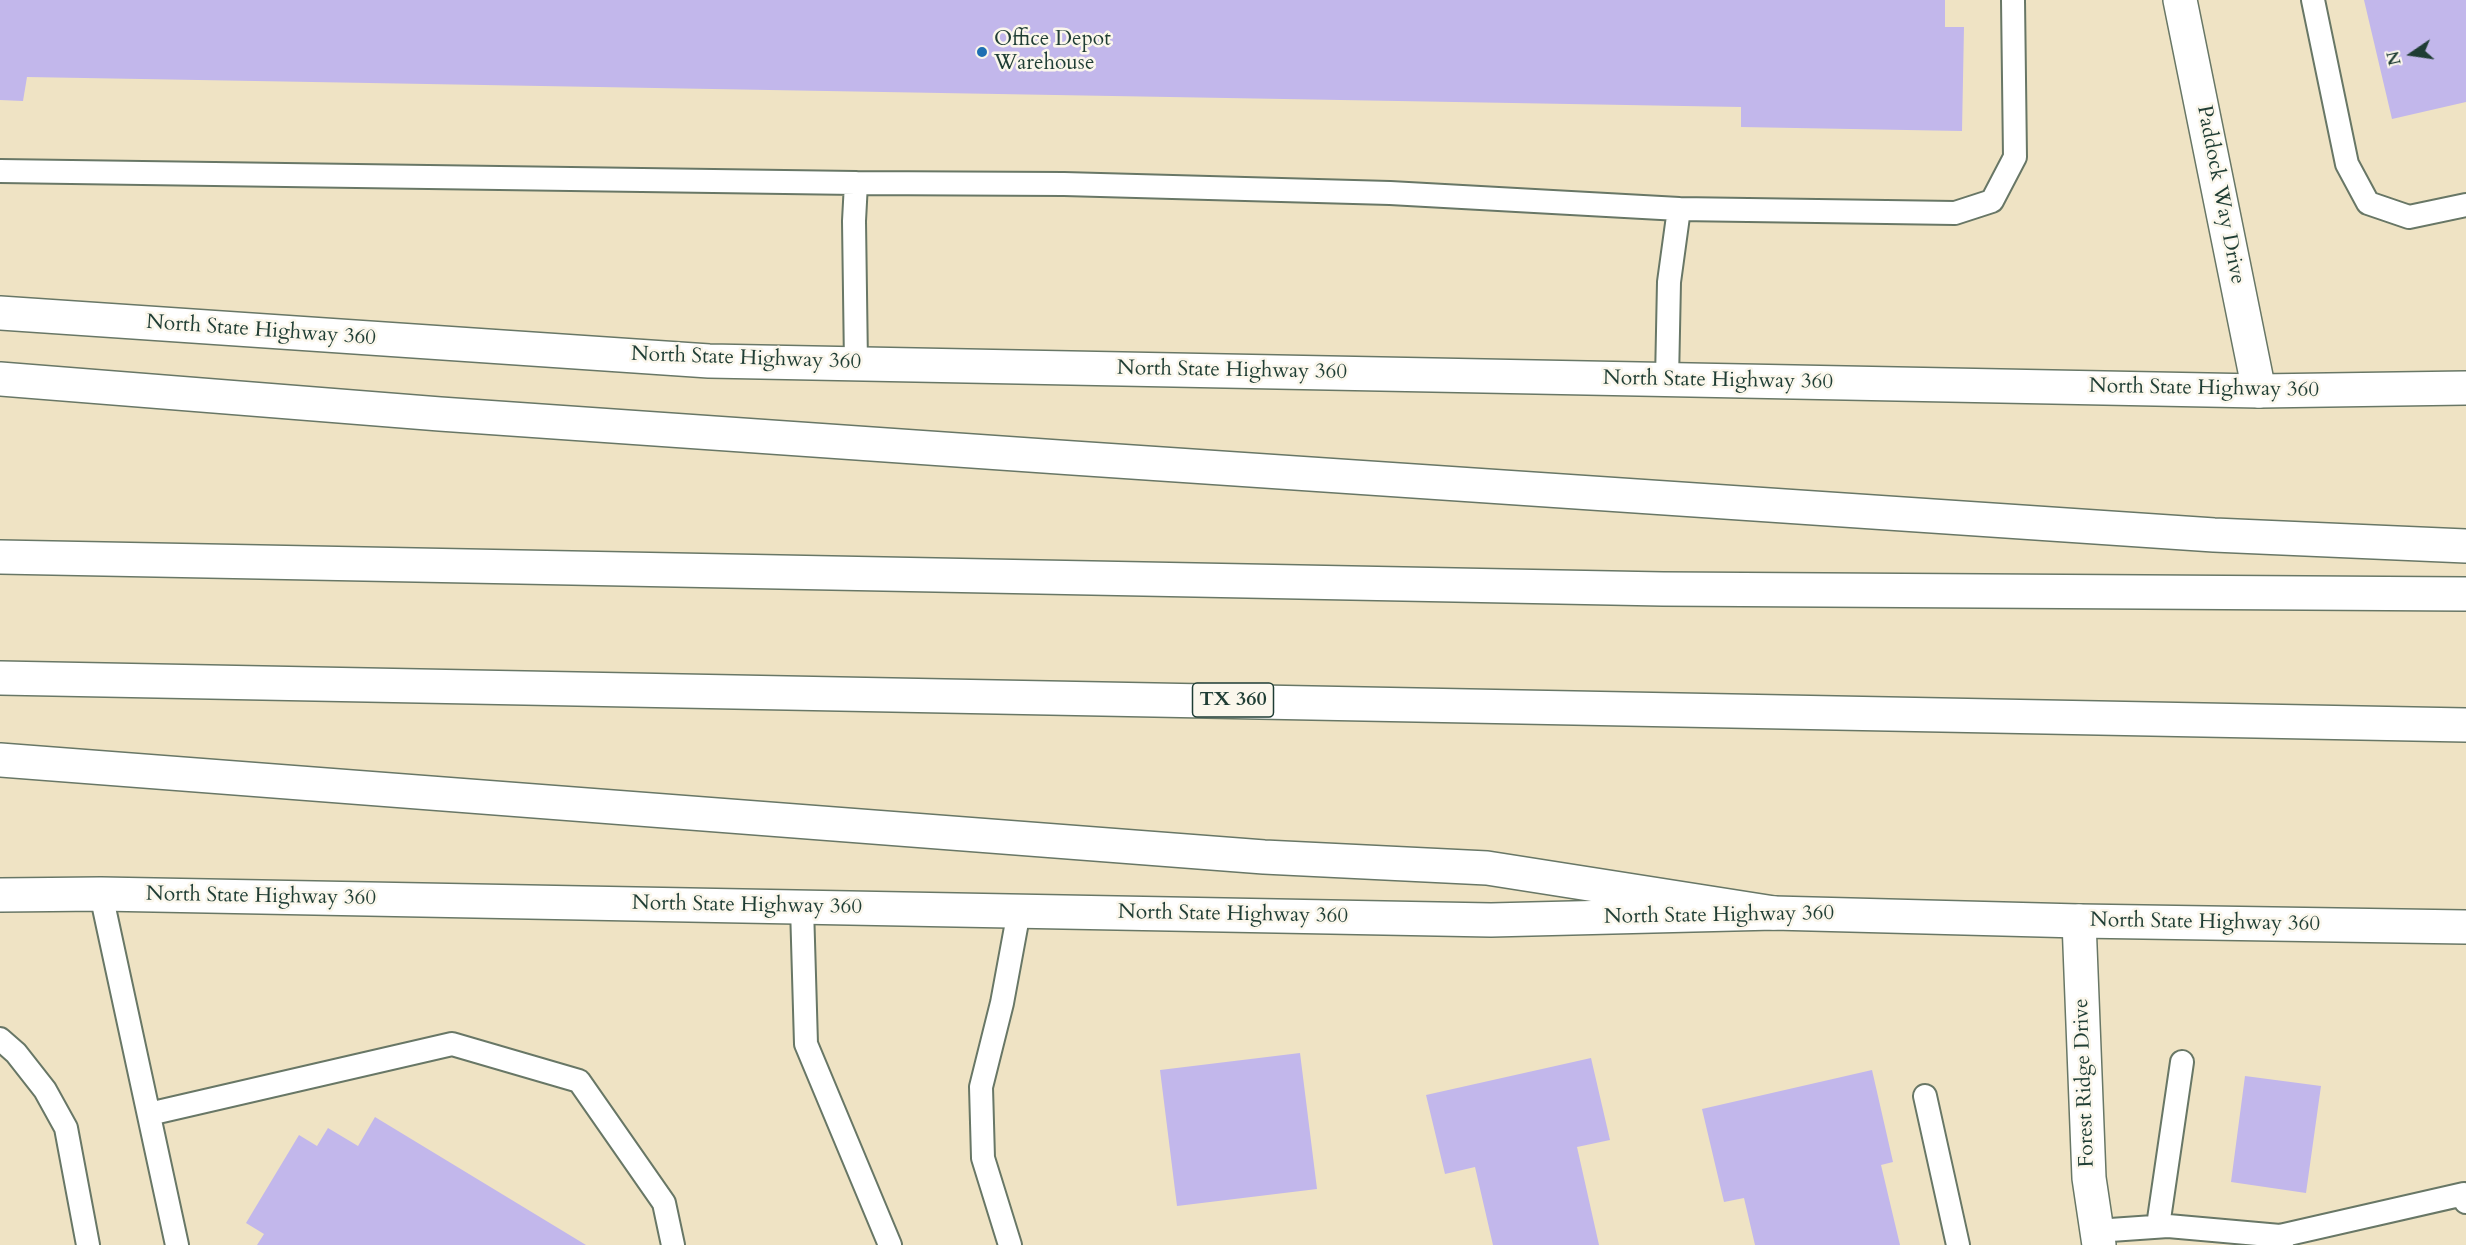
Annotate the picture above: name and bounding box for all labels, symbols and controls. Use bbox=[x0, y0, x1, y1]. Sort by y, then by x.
north arrow bbox=[2382, 24, 2442, 84]
place label: Office Depot Warehouse bbox=[994, 27, 1111, 77]
marker: Office Depot Warehouse bbox=[975, 45, 989, 59]
text: N bbox=[2382, 49, 2407, 67]
street label: Paddock Way Drive bbox=[2190, 104, 2250, 286]
street label: North State Highway 360 bbox=[145, 310, 377, 352]
street label: North State Highway 360 bbox=[630, 342, 862, 376]
street label: North State Highway 360 bbox=[1117, 356, 1347, 386]
street label: North State Highway 360 bbox=[1603, 366, 1833, 396]
street label: North State Highway 360 bbox=[2089, 374, 2319, 404]
road number: TX 360 bbox=[1192, 683, 1274, 717]
street label: North State Highway 360 bbox=[146, 882, 376, 912]
street label: North State Highway 360 bbox=[632, 891, 862, 921]
street label: North State Highway 360 bbox=[1118, 900, 1348, 930]
street label: North State Highway 360 bbox=[1604, 901, 1834, 931]
street label: North State Highway 360 bbox=[2090, 908, 2320, 938]
street label: Forest Ridge Drive bbox=[2069, 998, 2101, 1168]

